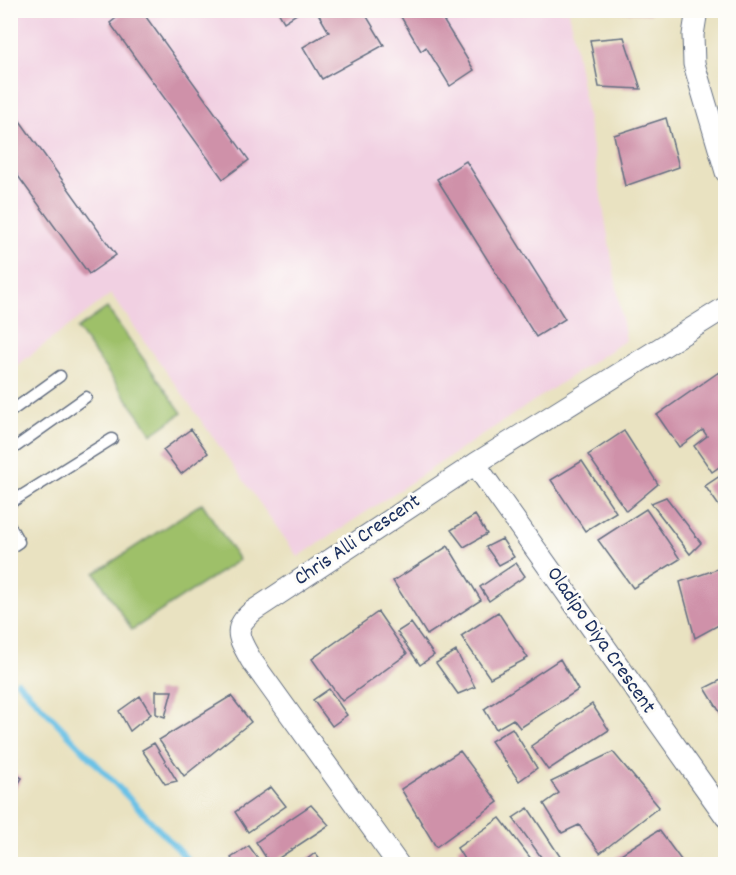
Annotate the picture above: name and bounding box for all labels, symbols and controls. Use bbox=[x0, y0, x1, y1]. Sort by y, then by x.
street label: Chris Alli Crescent bbox=[289, 487, 427, 594]
street label: Oladipo Diya Crescent bbox=[538, 561, 662, 721]

